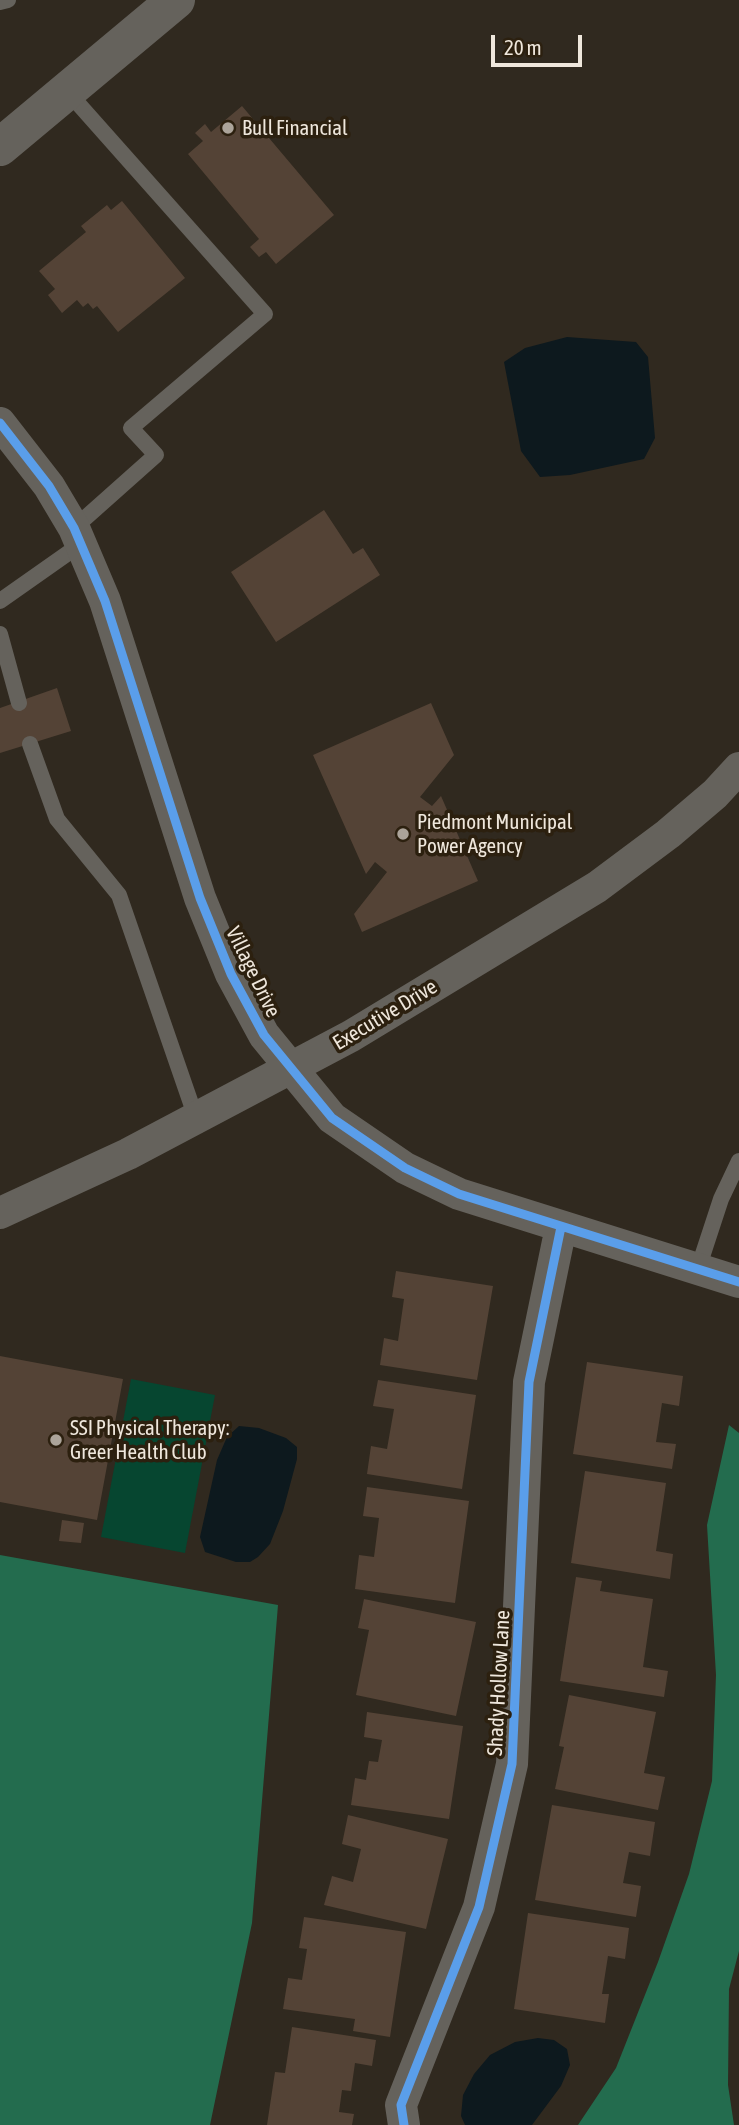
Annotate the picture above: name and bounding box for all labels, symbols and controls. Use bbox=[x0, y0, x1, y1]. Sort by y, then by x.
scale bar bbox=[494, 21, 585, 65]
text: 20 m bbox=[504, 35, 542, 59]
place label: Bull Financial bbox=[242, 115, 347, 141]
marker: Bull Financial bbox=[220, 120, 236, 136]
place label: Piedmont Municipal Power Agency bbox=[417, 809, 572, 859]
marker: Piedmont Municipal Power Agency bbox=[395, 826, 411, 842]
street label: Village Drive bbox=[220, 923, 286, 1021]
street label: Executive Drive bbox=[328, 974, 442, 1056]
place label: SSI Physical Therapy: Greer Health Club bbox=[70, 1415, 229, 1465]
marker: SSI Physical Therapy: Greer Health Club bbox=[48, 1432, 64, 1448]
street label: Shady Hollow Lane bbox=[483, 1609, 515, 1757]

